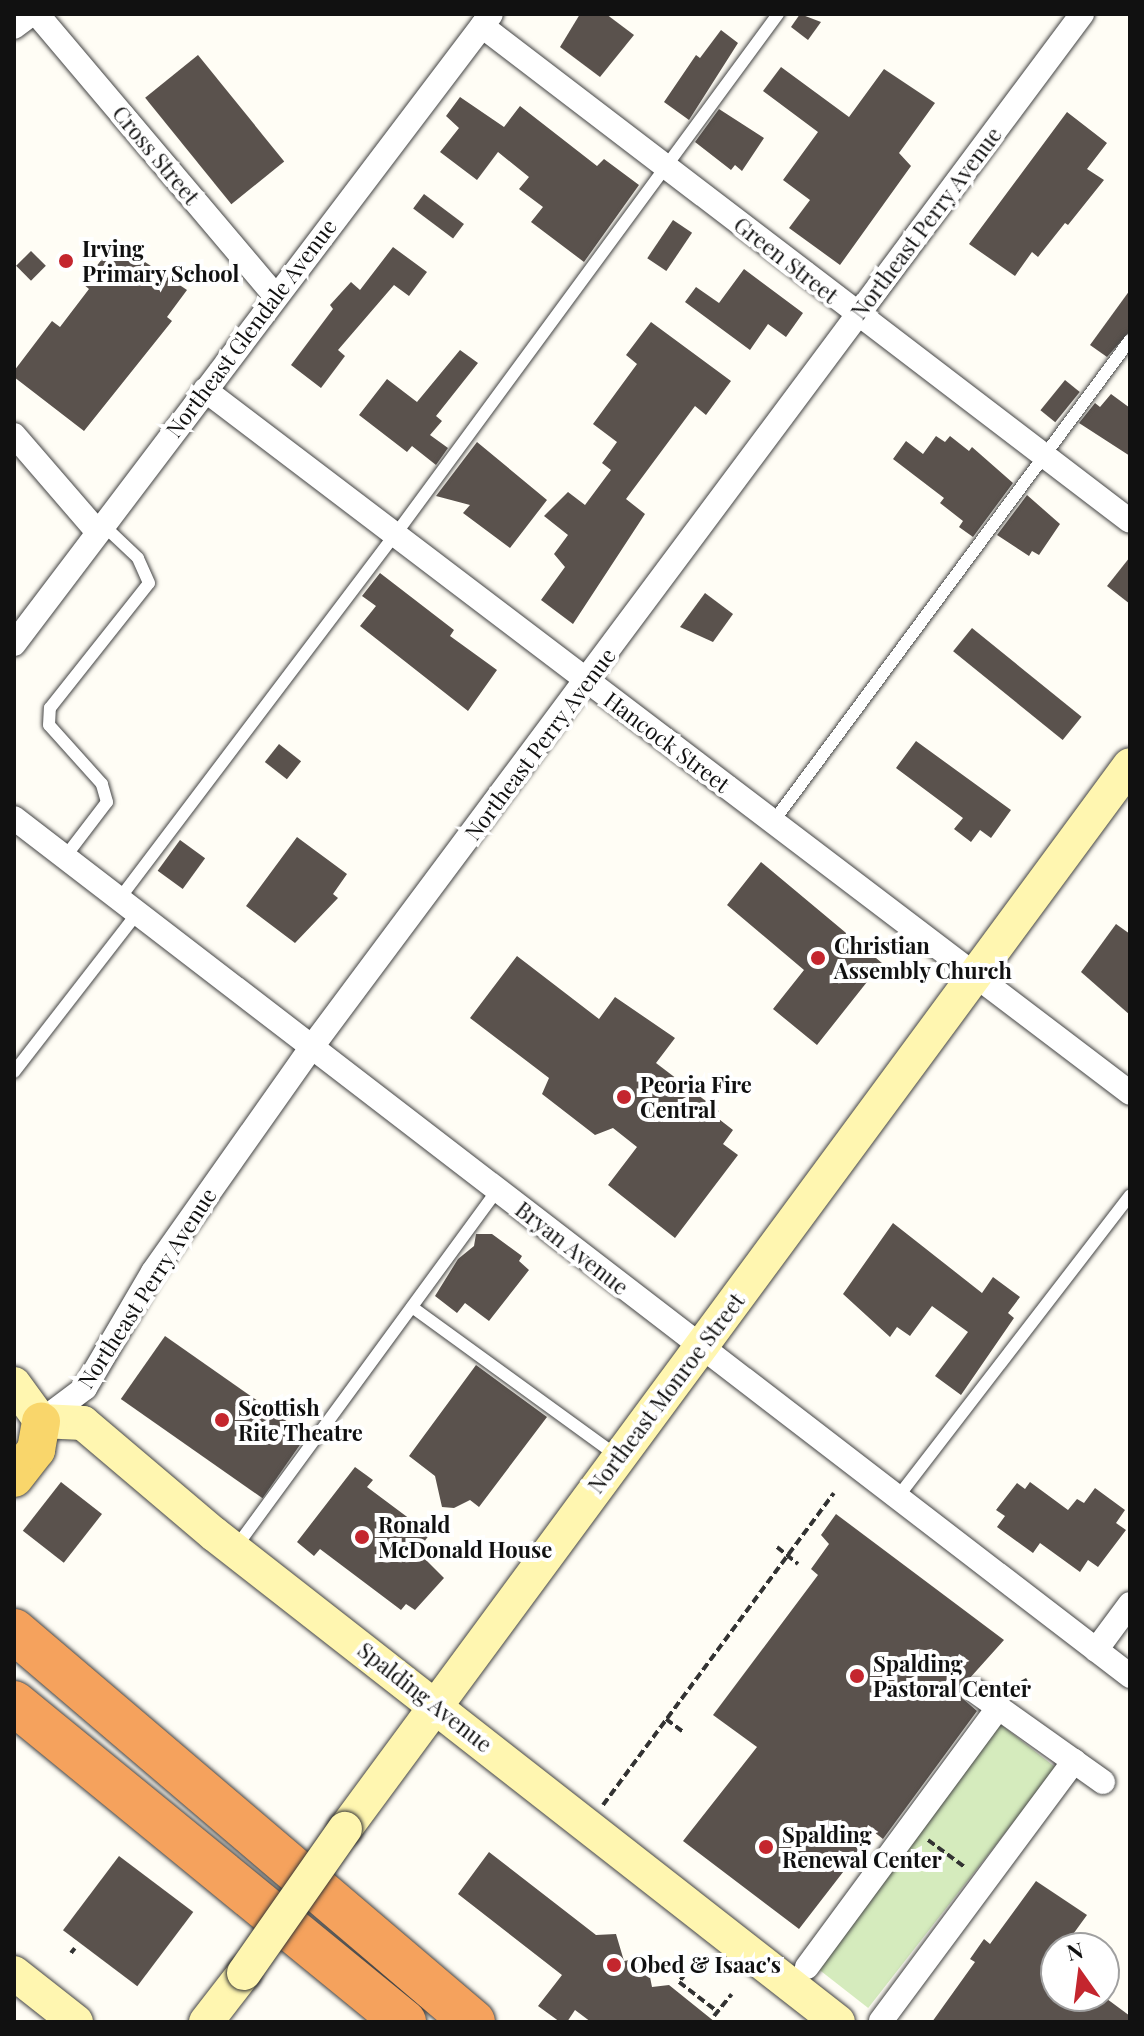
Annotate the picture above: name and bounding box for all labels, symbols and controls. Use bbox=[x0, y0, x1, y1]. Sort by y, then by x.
street label: Cross Street bbox=[107, 100, 205, 210]
street label: Northeast Perry Avenue bbox=[845, 121, 1007, 325]
street label: Green Street bbox=[729, 211, 843, 309]
street label: Northeast Glendale Avenue bbox=[160, 213, 342, 443]
place label: Irving Primary School bbox=[82, 235, 240, 286]
marker: Irving Primary School bbox=[57, 252, 75, 270]
street label: Northeast Perry Avenue bbox=[459, 642, 621, 846]
street label: Hancock Street bbox=[599, 686, 735, 798]
place label: Christian Assembly Church bbox=[834, 932, 1012, 984]
marker: Christian Assembly Church bbox=[809, 949, 827, 967]
place label: Peoria Fire Central bbox=[640, 1071, 752, 1122]
marker: Peoria Fire Central bbox=[615, 1088, 633, 1106]
street label: Northeast Perry Avenue bbox=[72, 1182, 222, 1394]
street label: Bryan Avenue bbox=[510, 1196, 634, 1300]
street label: Northeast Monroe Street bbox=[582, 1288, 750, 1498]
place label: Scottish Rite Theatre bbox=[238, 1394, 363, 1446]
marker: Scottish Rite Theatre bbox=[213, 1411, 231, 1429]
place label: Ronald McDonald House bbox=[378, 1511, 552, 1562]
marker: Ronald McDonald House bbox=[353, 1528, 371, 1546]
street label: Spalding Avenue bbox=[352, 1636, 498, 1758]
place label: Spalding Pastoral Center bbox=[873, 1650, 1031, 1702]
marker: Spalding Pastoral Center bbox=[848, 1667, 866, 1685]
place label: Spalding Renewal Center bbox=[782, 1821, 942, 1872]
marker: Spalding Renewal Center bbox=[757, 1838, 775, 1856]
north arrow bbox=[1040, 1932, 1120, 2012]
text: N bbox=[1063, 1934, 1086, 1967]
place label: Obed & Isaac's bbox=[630, 1952, 781, 1978]
marker: Obed & Isaac's bbox=[605, 1956, 623, 1974]

